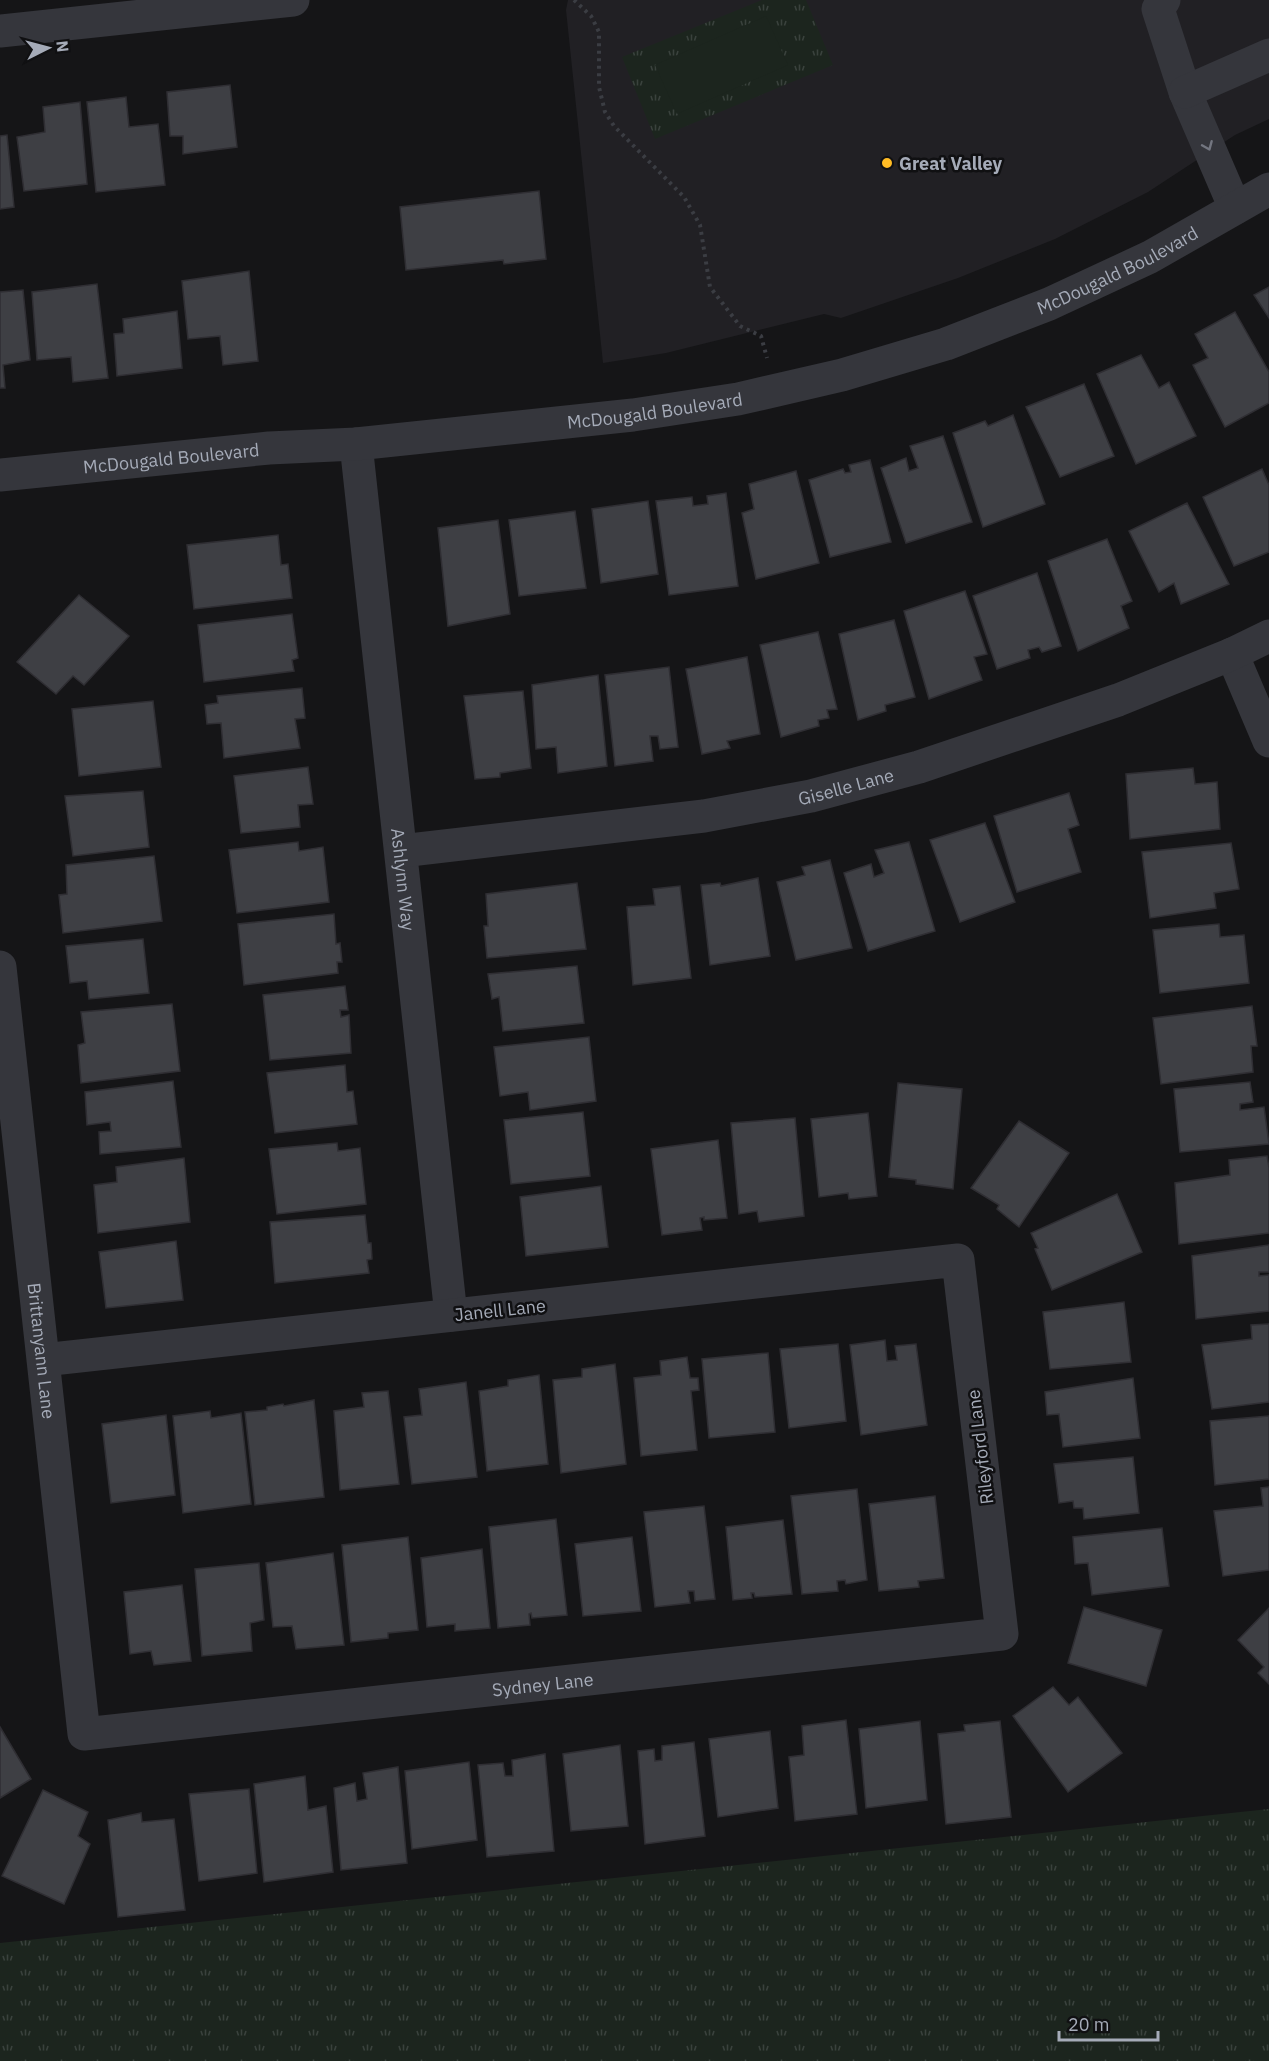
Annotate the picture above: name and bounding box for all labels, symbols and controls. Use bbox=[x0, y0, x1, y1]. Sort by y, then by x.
north arrow bbox=[18, 18, 78, 78]
text: N bbox=[52, 40, 73, 53]
one-way arrow bbox=[1201, 140, 1213, 151]
place label: Great Valley bbox=[899, 152, 1002, 175]
marker: Great Valley bbox=[880, 156, 894, 170]
street label: McDougald Boulevard bbox=[1033, 221, 1202, 319]
street label: McDougald Boulevard bbox=[566, 387, 744, 433]
street label: McDougald Boulevard bbox=[82, 438, 260, 478]
street label: Giselle Lane bbox=[796, 763, 896, 810]
street label: Ashlynn Way bbox=[386, 827, 421, 932]
street label: Brittanyann Lane bbox=[23, 1281, 61, 1420]
street label: Janell Lane bbox=[453, 1294, 547, 1326]
street label: Rileyford Lane bbox=[962, 1388, 998, 1506]
street label: Sydney Lane bbox=[491, 1667, 595, 1701]
scale bar bbox=[1059, 2004, 1158, 2042]
text: 20 m bbox=[1068, 2013, 1110, 2036]

